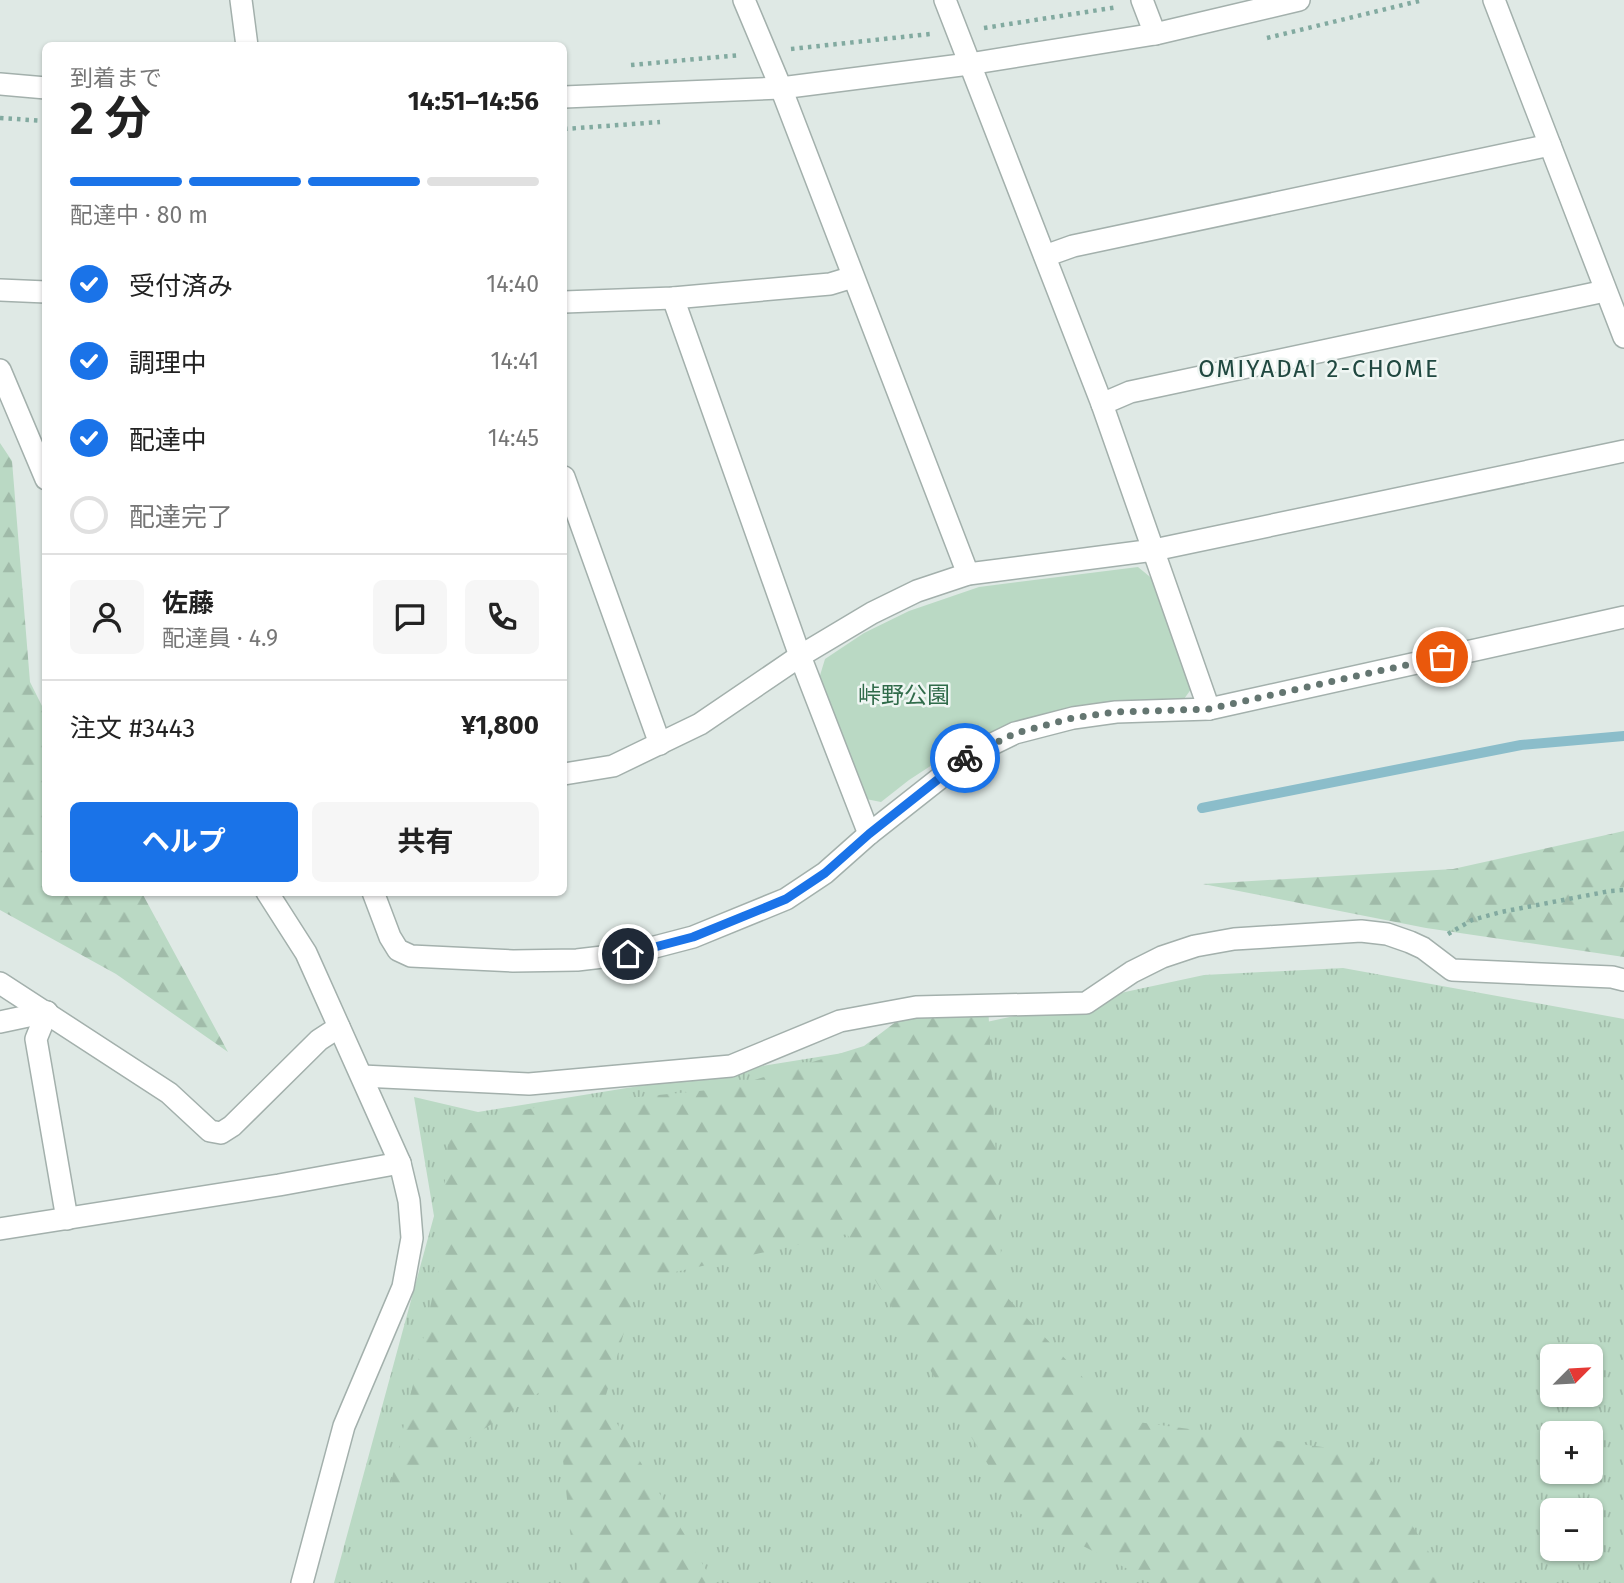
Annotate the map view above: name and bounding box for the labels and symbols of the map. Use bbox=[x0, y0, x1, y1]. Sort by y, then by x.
district label: OMIYADAI 2-CHOME bbox=[1198, 355, 1440, 383]
pin bbox=[1412, 627, 1472, 687]
park label: 峠野公園 bbox=[858, 681, 950, 709]
courier bbox=[930, 723, 1000, 793]
pin bbox=[598, 924, 658, 984]
north arrow bbox=[1540, 1344, 1603, 1407]

